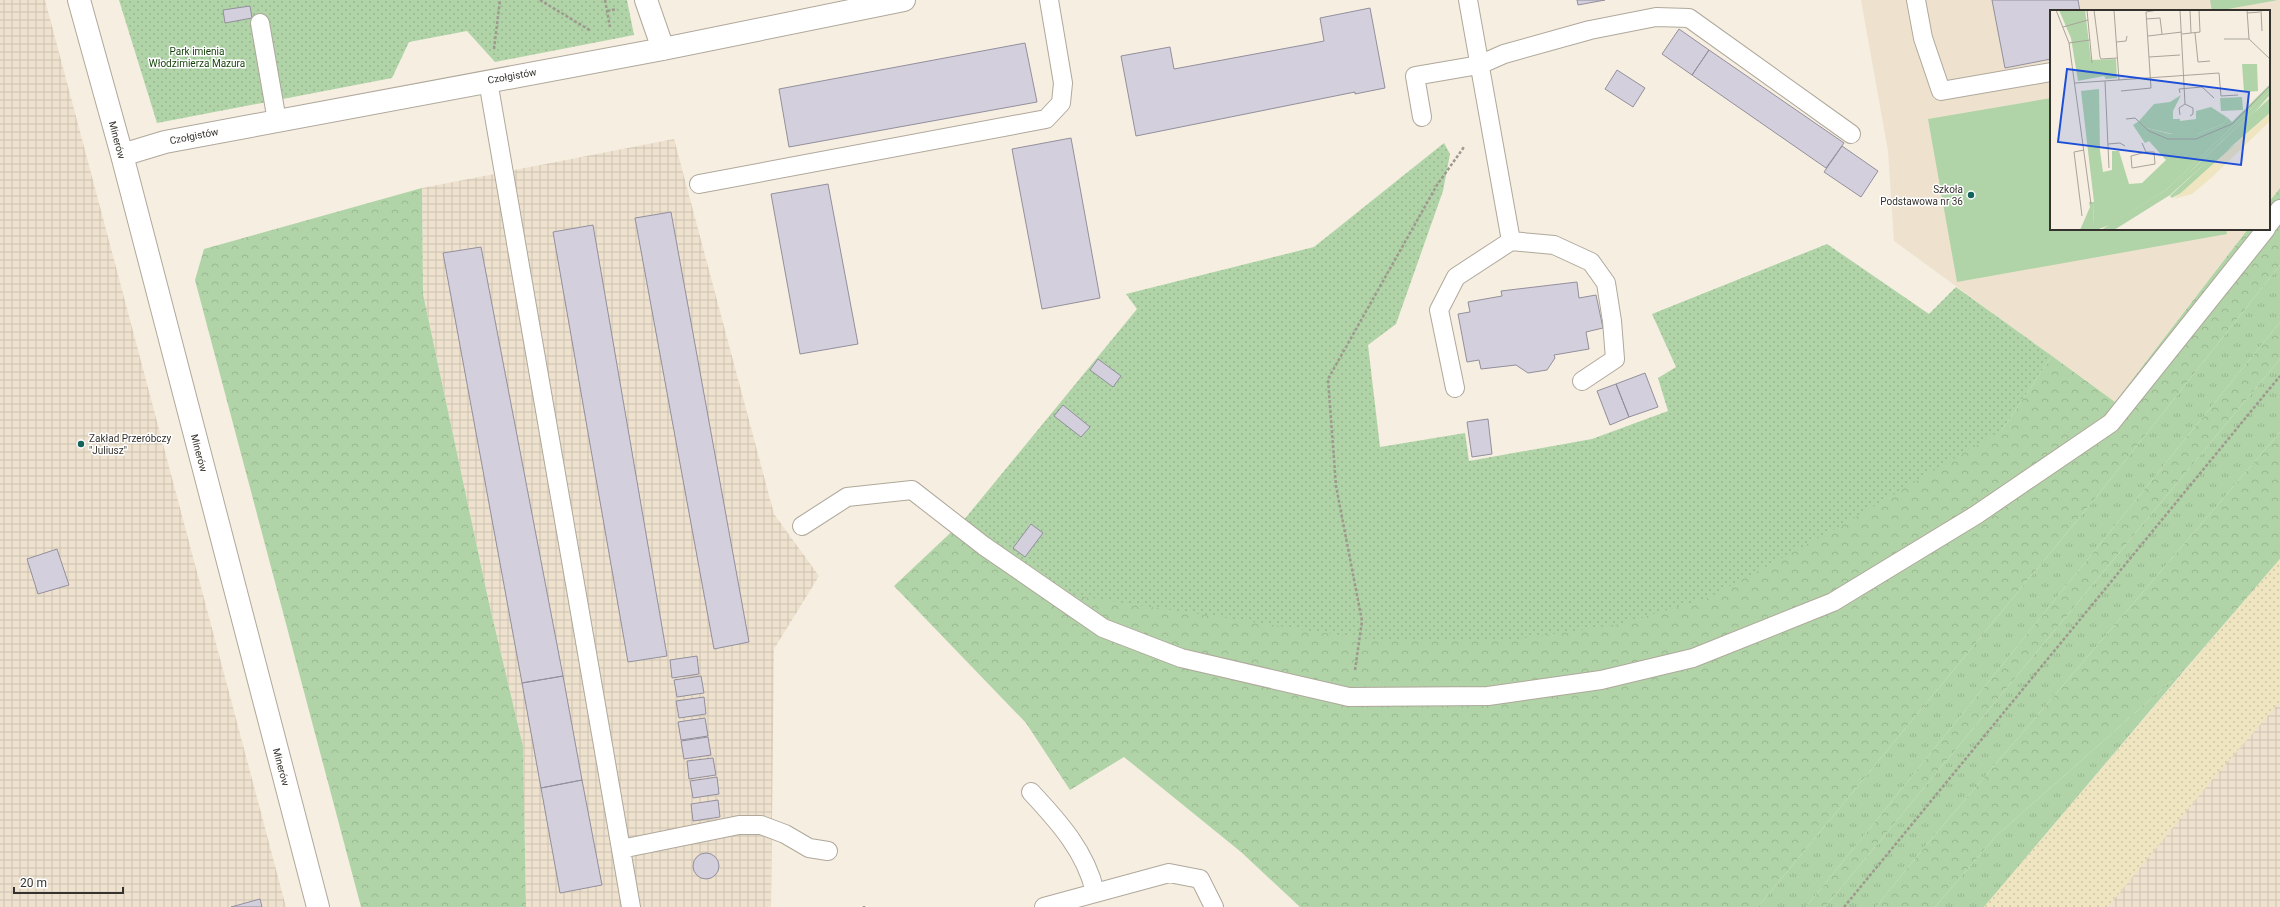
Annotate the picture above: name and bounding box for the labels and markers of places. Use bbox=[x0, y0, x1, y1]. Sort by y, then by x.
place label: Szkoła Podstawowa nr 36 bbox=[1880, 184, 1963, 207]
marker: Szkoła Podstawowa nr 36 bbox=[1966, 190, 1976, 200]
place label: Zakład Przeróbczy "Juliusz" bbox=[89, 433, 171, 456]
marker: Zakład Przeróbczy "Juliusz" bbox=[76, 439, 86, 449]

